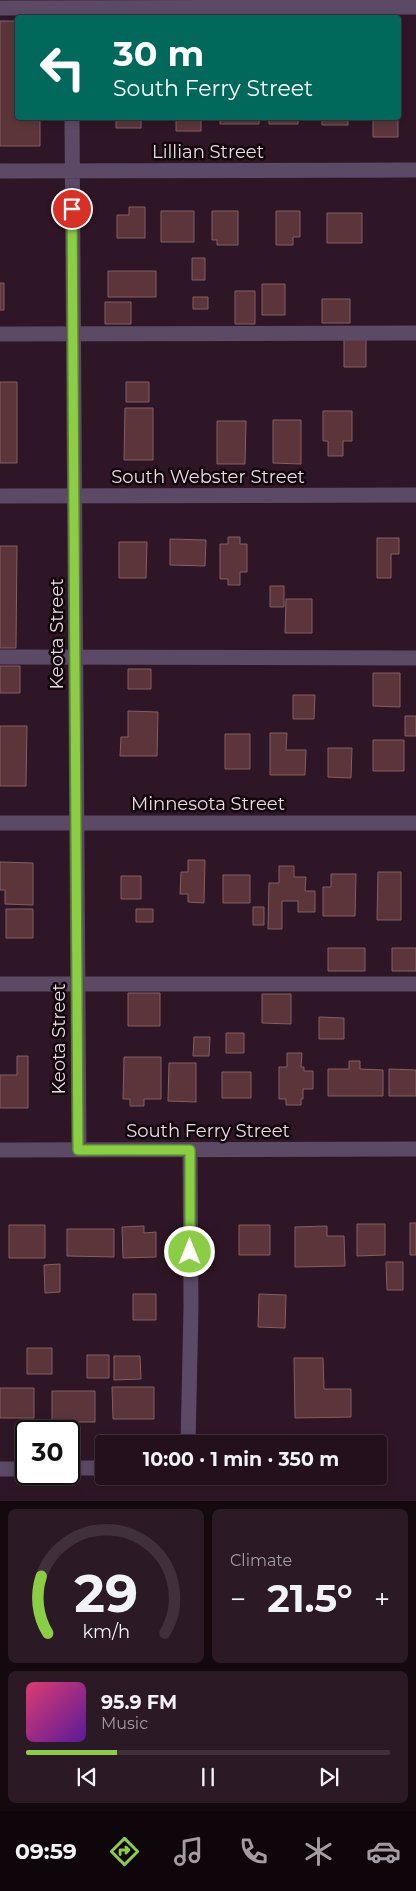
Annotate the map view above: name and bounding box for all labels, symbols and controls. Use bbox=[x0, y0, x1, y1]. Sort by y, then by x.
text: 30 m bbox=[113, 32, 204, 75]
icon: left bbox=[30, 35, 95, 100]
text: South Ferry Street bbox=[113, 75, 313, 102]
street label: Lillian Street bbox=[152, 141, 264, 163]
pin bbox=[51, 188, 93, 230]
icon: arrive bbox=[58, 195, 86, 223]
street label: South Webster Street bbox=[111, 466, 305, 488]
street label: Keota Street bbox=[46, 578, 68, 690]
street label: Minnesota Street bbox=[131, 793, 285, 815]
street label: Keota Street bbox=[48, 983, 70, 1095]
street label: South Ferry Street bbox=[126, 1120, 290, 1142]
position arrow bbox=[163, 1225, 215, 1277]
speed limit sign: 30 bbox=[15, 1420, 80, 1485]
text: 10:00 · 1 min · 350 m bbox=[143, 1448, 339, 1471]
text: Climate bbox=[230, 1551, 292, 1570]
text: 29 bbox=[74, 1562, 138, 1625]
text: 21.5° bbox=[267, 1575, 353, 1622]
text: − bbox=[230, 1582, 246, 1616]
text: + bbox=[374, 1582, 390, 1616]
text: km/h bbox=[82, 1621, 130, 1642]
text: 95.9 FM bbox=[101, 1691, 177, 1714]
text: Music bbox=[101, 1714, 148, 1733]
icon: previous bbox=[73, 1763, 101, 1791]
icon: pause bbox=[194, 1763, 222, 1791]
icon: next bbox=[315, 1763, 343, 1791]
icon: directions bbox=[107, 1834, 142, 1869]
icon: music bbox=[171, 1834, 206, 1869]
icon: phone bbox=[236, 1834, 271, 1869]
icon: climate bbox=[301, 1834, 336, 1869]
icon: car bbox=[366, 1834, 401, 1869]
text: 09:59 bbox=[15, 1838, 77, 1865]

